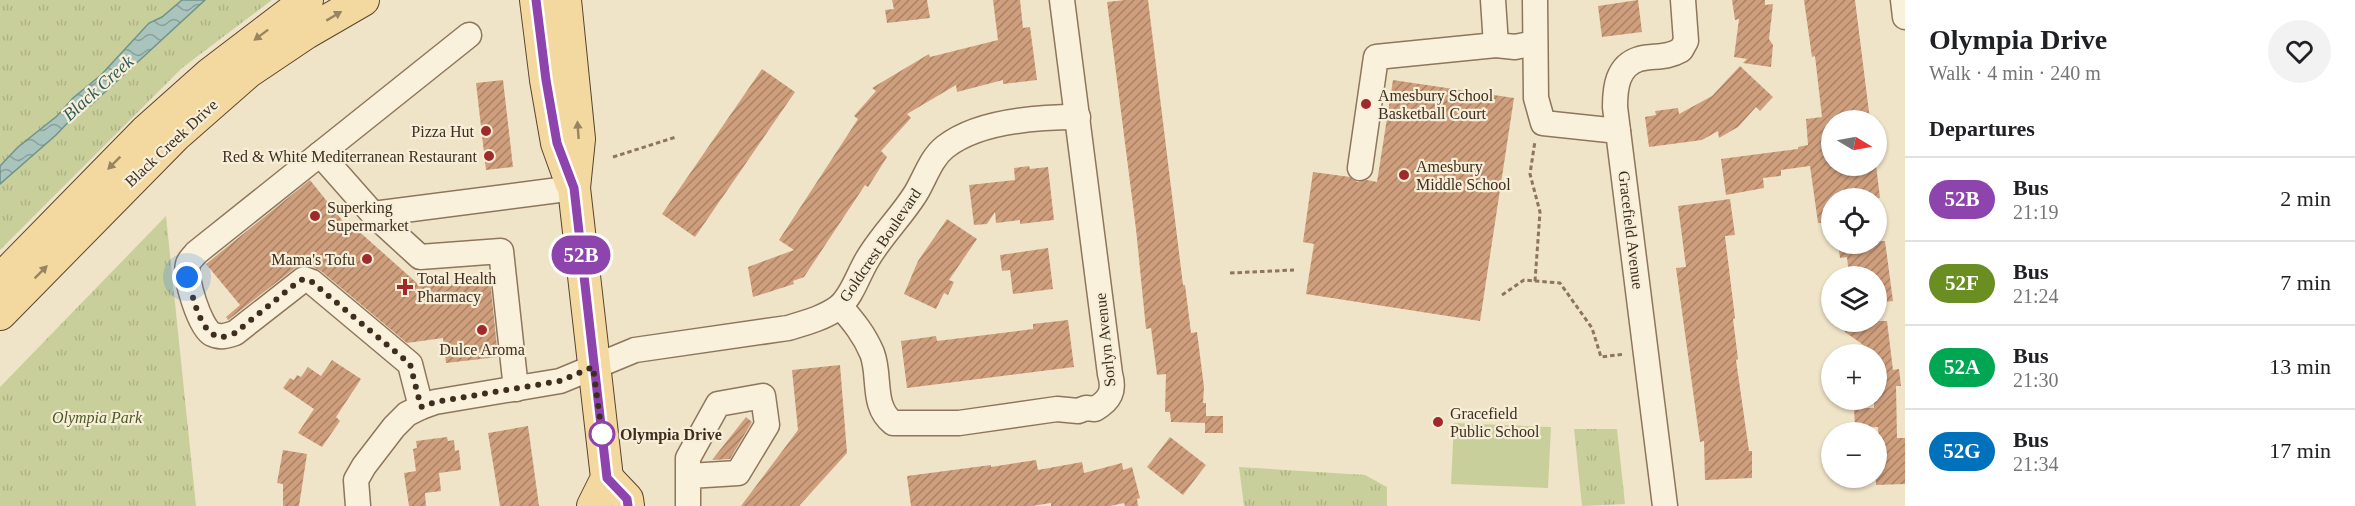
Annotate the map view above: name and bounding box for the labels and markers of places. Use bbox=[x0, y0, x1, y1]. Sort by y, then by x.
place label: Amesbury School Basketball Court bbox=[1378, 87, 1494, 122]
marker: Amesbury School Basketball Court bbox=[1359, 97, 1373, 111]
place label: Pizza Hut bbox=[411, 123, 475, 140]
marker: Pizza Hut bbox=[479, 124, 493, 138]
place label: Red & White Mediterranean Restaurant bbox=[222, 148, 478, 165]
marker: Red & White Mediterranean Restaurant bbox=[482, 149, 496, 163]
place label: Amesbury Middle School bbox=[1416, 158, 1511, 193]
marker: Amesbury Middle School bbox=[1397, 168, 1411, 182]
place label: Superking Supermarket bbox=[327, 199, 409, 235]
marker: Superking Supermarket bbox=[308, 209, 322, 223]
place label: Mama's Tofu bbox=[271, 251, 355, 268]
marker: Mama's Tofu bbox=[360, 252, 374, 266]
place label: Total Health Pharmacy bbox=[417, 270, 496, 306]
marker: Total Health Pharmacy bbox=[398, 280, 412, 294]
marker: Dulce Aroma bbox=[475, 323, 489, 337]
place label: Dulce Aroma bbox=[439, 341, 525, 358]
place label: Gracefield Public School bbox=[1450, 405, 1540, 440]
marker: Gracefield Public School bbox=[1431, 415, 1445, 429]
marker: Olympia Drive bbox=[589, 421, 615, 447]
place label: Olympia Drive bbox=[620, 426, 722, 444]

